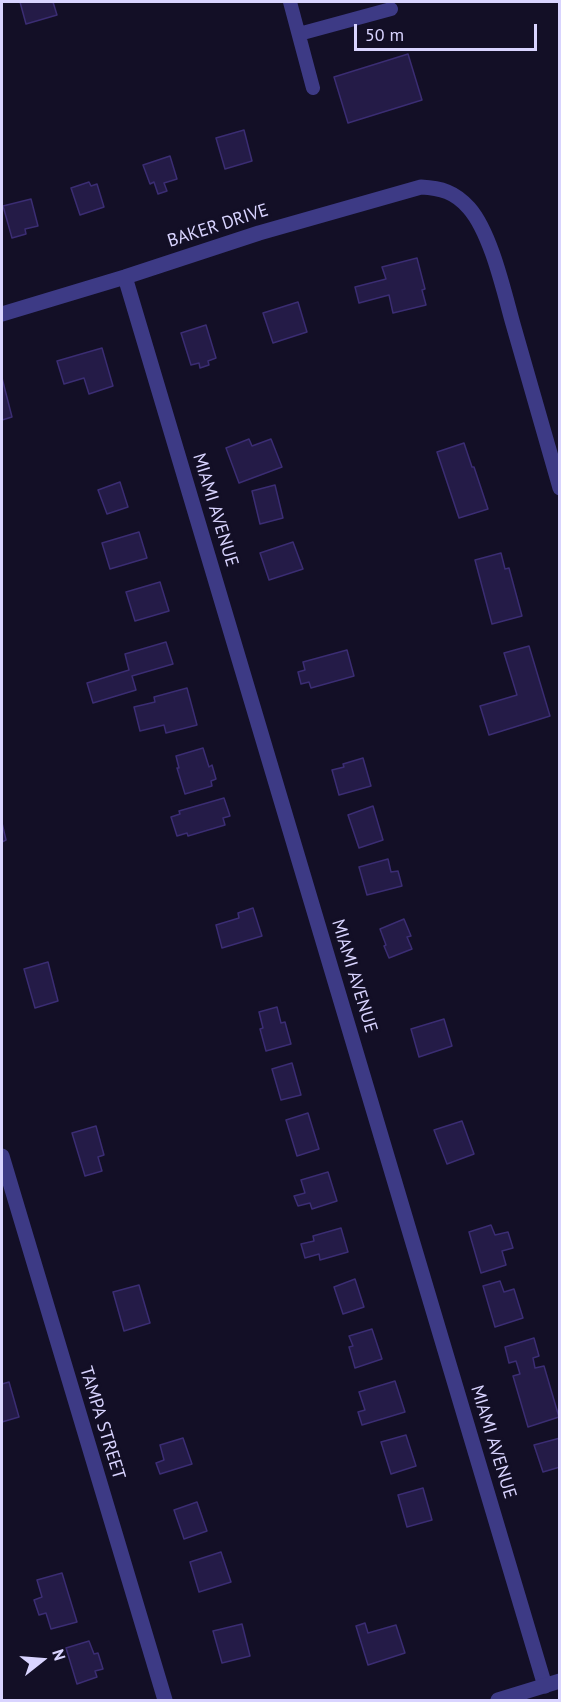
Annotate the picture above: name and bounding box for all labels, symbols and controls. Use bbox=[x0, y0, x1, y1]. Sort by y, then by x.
scale bar bbox=[357, 12, 540, 50]
text: 50 m bbox=[365, 23, 404, 46]
street label: BAKER DRIVE bbox=[165, 200, 271, 252]
street label: MIAMI AVENUE bbox=[188, 451, 242, 569]
street label: MIAMI AVENUE bbox=[327, 917, 381, 1035]
street label: TAMPA STREET bbox=[75, 1364, 129, 1482]
street label: MIAMI AVENUE bbox=[466, 1383, 520, 1501]
north arrow bbox=[12, 1630, 72, 1690]
text: N bbox=[48, 1647, 70, 1663]

